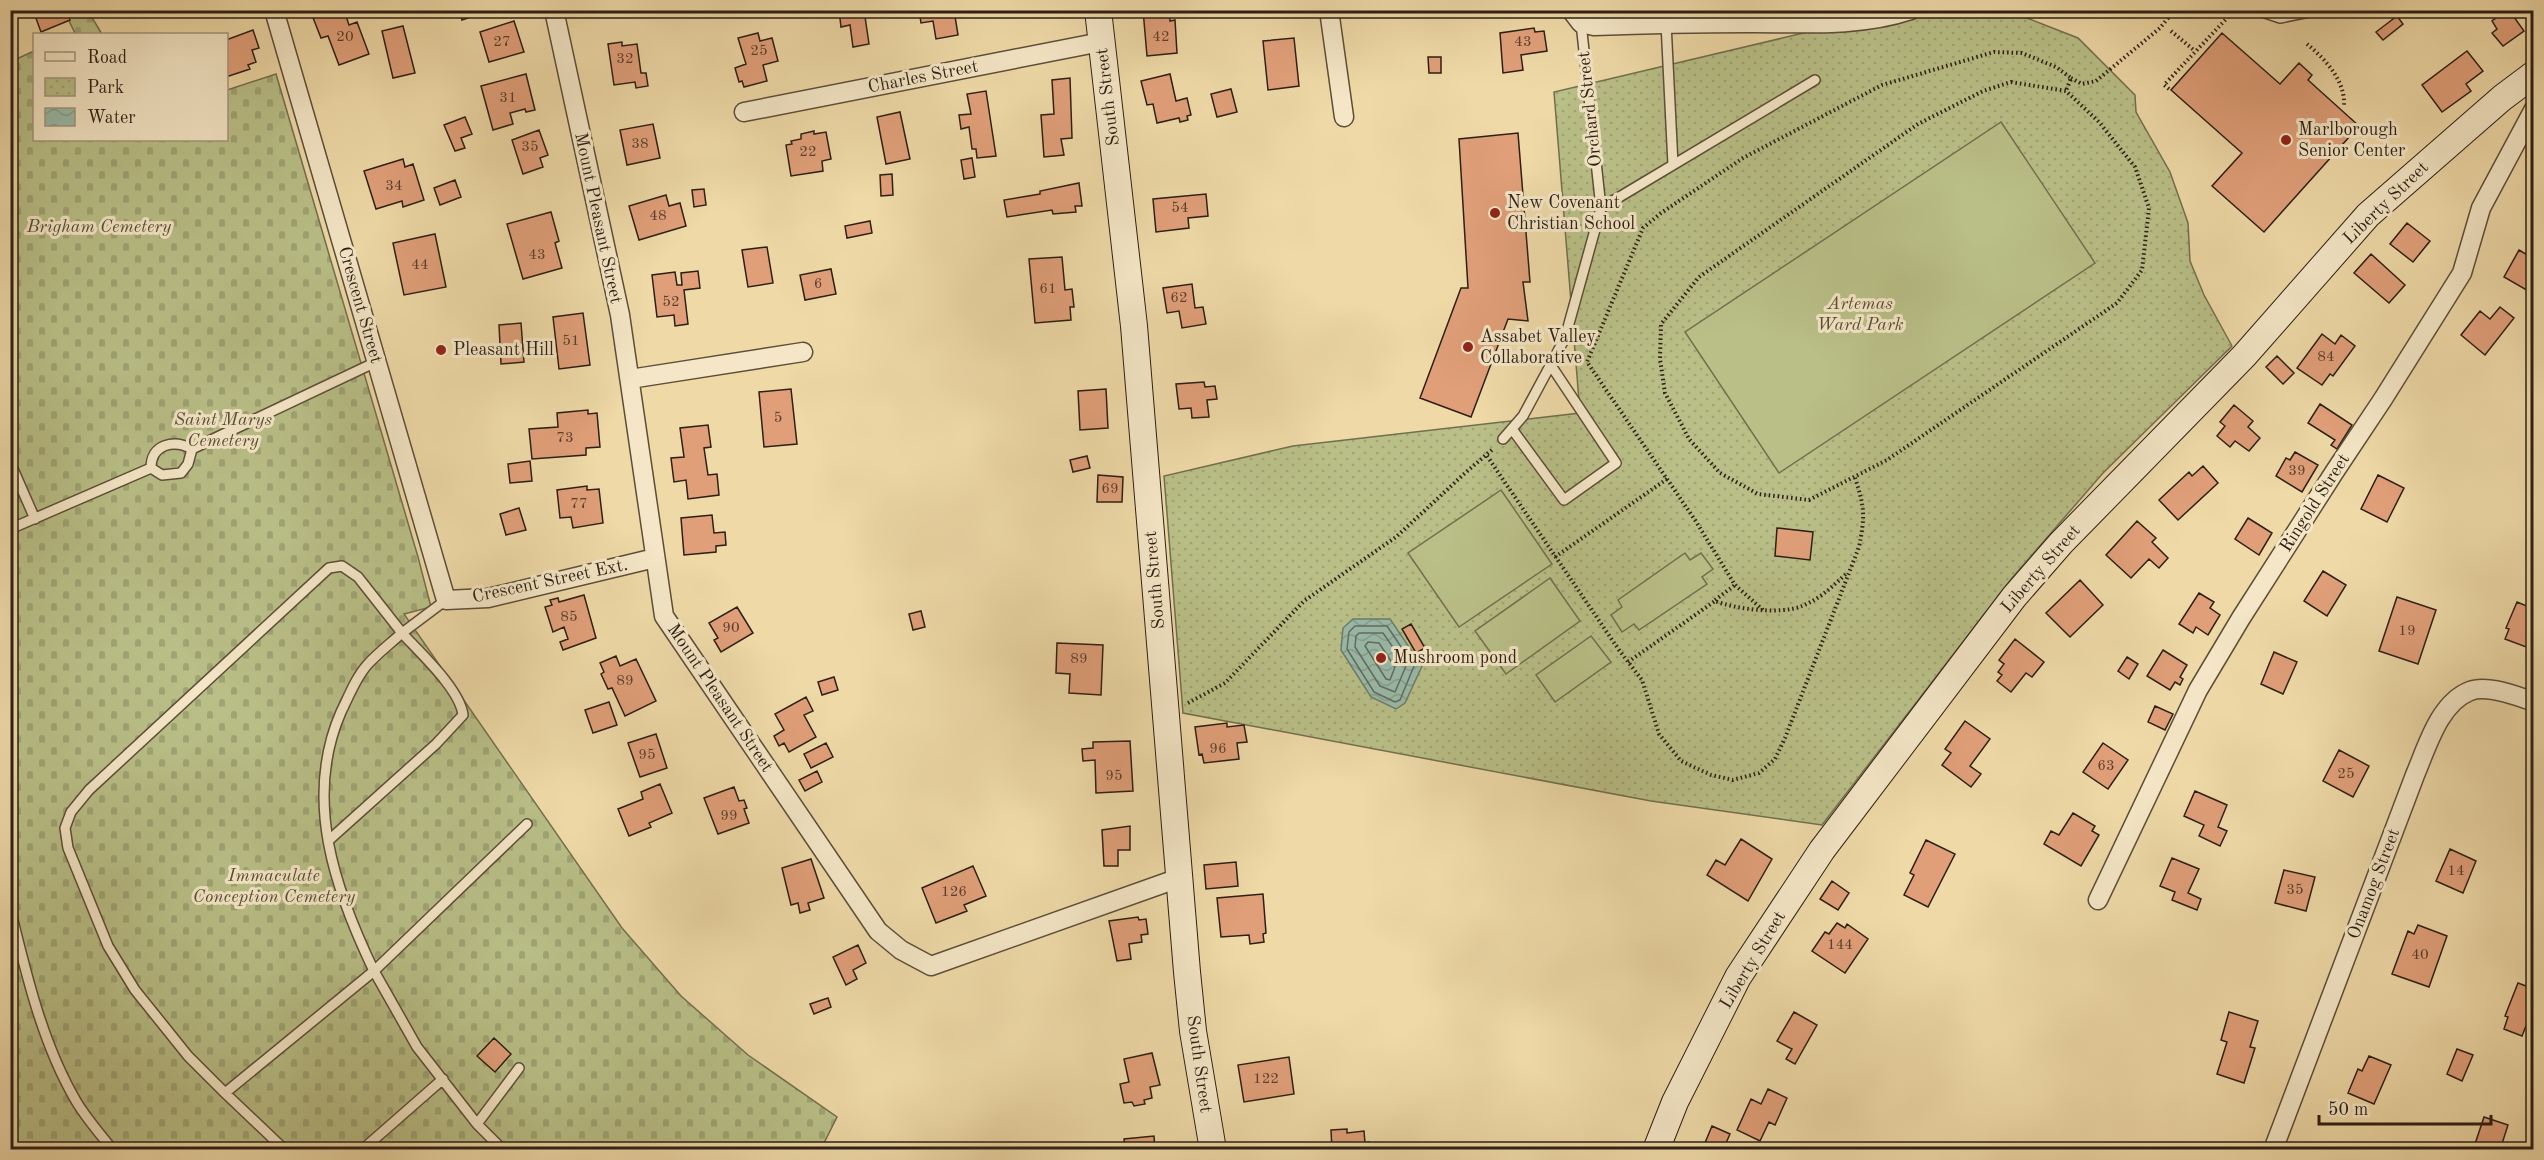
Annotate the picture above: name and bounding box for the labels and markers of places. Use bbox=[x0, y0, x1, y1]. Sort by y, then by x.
place label: Marlborough Senior Center bbox=[2298, 121, 2406, 160]
marker: Marlborough Senior Center bbox=[2279, 133, 2293, 147]
place label: New Covenant Christian School bbox=[1507, 194, 1635, 233]
marker: New Covenant Christian School bbox=[1488, 206, 1502, 220]
place label: Assabet Valley Collaborative bbox=[1480, 328, 1596, 367]
marker: Assabet Valley Collaborative bbox=[1461, 340, 1475, 354]
place label: Pleasant Hill bbox=[453, 341, 554, 359]
marker: Pleasant Hill bbox=[434, 343, 448, 357]
place label: Mushroom pond bbox=[1393, 649, 1517, 667]
marker: Mushroom pond bbox=[1374, 651, 1388, 665]

